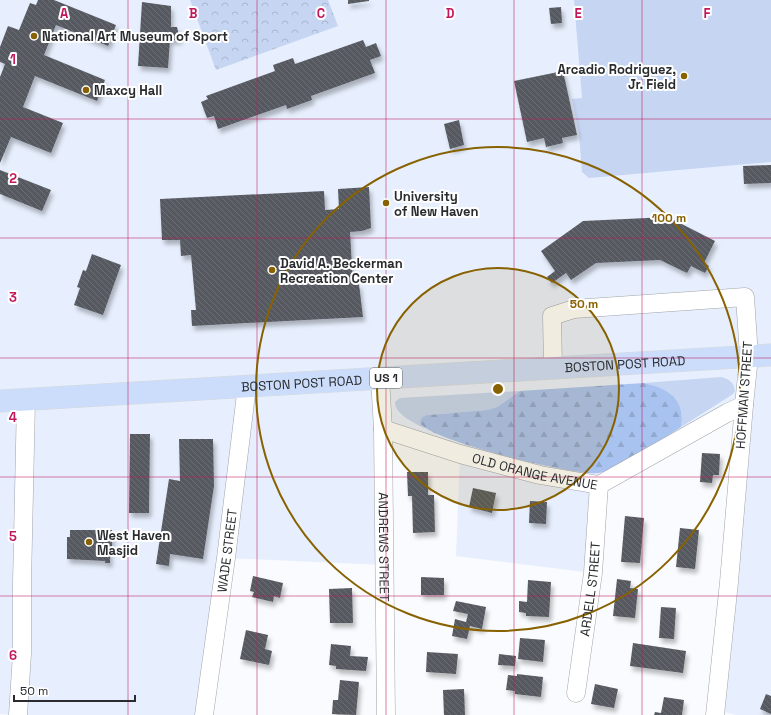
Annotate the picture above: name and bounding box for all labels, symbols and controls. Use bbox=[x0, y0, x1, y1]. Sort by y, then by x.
text: A bbox=[60, 5, 69, 22]
text: B bbox=[189, 5, 198, 22]
text: C bbox=[317, 5, 325, 22]
text: D bbox=[446, 5, 455, 22]
text: E bbox=[574, 5, 582, 22]
text: F bbox=[704, 5, 711, 22]
place label: National Art Museum of Sport bbox=[42, 28, 228, 45]
marker: National Art Museum of Sport bbox=[29, 31, 39, 41]
text: 1 bbox=[10, 51, 16, 68]
place label: Arcadio Rodriguez, Jr. Field bbox=[558, 61, 676, 93]
marker: Arcadio Rodriguez, Jr. Field bbox=[679, 71, 689, 81]
place label: Maxcy Hall bbox=[94, 82, 162, 99]
marker: Maxcy Hall bbox=[81, 85, 91, 95]
text: 2 bbox=[9, 170, 17, 187]
place label: University of New Haven bbox=[394, 188, 479, 220]
marker: University of New Haven bbox=[381, 198, 391, 208]
text: 100 m bbox=[652, 210, 686, 226]
place label: David A. Beckerman Recreation Center bbox=[280, 255, 403, 287]
marker: David A. Beckerman Recreation Center bbox=[267, 265, 277, 275]
text: 3 bbox=[9, 289, 17, 306]
text: 50 m bbox=[570, 296, 598, 312]
street label: HOFFMAN STREET bbox=[732, 340, 756, 450]
street label: BOSTON POST ROAD bbox=[564, 352, 686, 376]
road number: US 1 bbox=[370, 368, 402, 388]
street label: BOSTON POST ROAD bbox=[240, 371, 362, 395]
centre of rings bbox=[491, 382, 505, 396]
text: 4 bbox=[9, 409, 17, 426]
street label: OLD ORANGE AVENUE bbox=[470, 449, 599, 493]
street label: ANDREWS STREET bbox=[375, 492, 393, 602]
street label: WADE STREET bbox=[213, 507, 240, 594]
place label: West Haven Masjid bbox=[97, 527, 170, 559]
text: 5 bbox=[9, 528, 17, 545]
marker: West Haven Masjid bbox=[84, 537, 94, 547]
street label: ARDELL STREET bbox=[576, 541, 604, 637]
text: 6 bbox=[9, 647, 17, 664]
scale bar bbox=[14, 677, 135, 703]
text: 50 m bbox=[20, 683, 48, 699]

